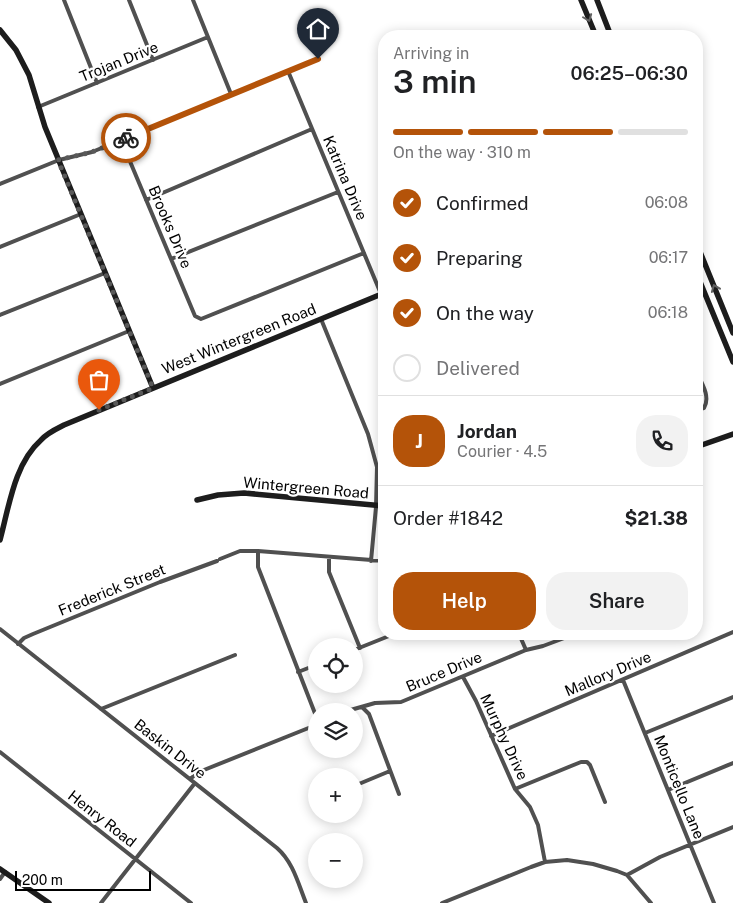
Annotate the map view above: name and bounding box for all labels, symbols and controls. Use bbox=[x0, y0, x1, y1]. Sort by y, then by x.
pin bbox=[297, 8, 339, 59]
one-way arrow bbox=[582, 13, 593, 22]
icon: home bbox=[304, 15, 332, 43]
street label: Trojan Drive bbox=[77, 38, 161, 85]
text: Arriving in bbox=[393, 44, 469, 63]
text: 06:25–06:30 bbox=[571, 62, 688, 84]
text: 3 min bbox=[393, 63, 477, 100]
courier bbox=[101, 113, 151, 163]
icon: bike bbox=[112, 124, 140, 152]
street label: Katrina Drive bbox=[320, 133, 371, 223]
text: On the way · 310 m bbox=[393, 143, 531, 162]
street label: Brooks Drive bbox=[145, 183, 195, 271]
icon: check bbox=[393, 189, 421, 217]
text: Confirmed bbox=[436, 192, 529, 214]
text: 06:08 bbox=[645, 193, 688, 212]
icon: check bbox=[393, 244, 421, 272]
text: Preparing bbox=[436, 247, 523, 269]
text: 06:17 bbox=[649, 248, 688, 267]
one-way arrow bbox=[710, 284, 721, 293]
icon: check bbox=[393, 299, 421, 327]
street label: West Wintergreen Road bbox=[159, 300, 318, 377]
text: On the way bbox=[436, 302, 534, 324]
text: 06:18 bbox=[648, 303, 688, 322]
text: Delivered bbox=[436, 357, 520, 379]
pin bbox=[78, 359, 120, 410]
icon: bag bbox=[85, 366, 113, 394]
button: phone bbox=[636, 415, 688, 467]
text: Jordan bbox=[457, 420, 517, 442]
text: J bbox=[415, 430, 423, 452]
text: Courier · 4.5 bbox=[457, 442, 547, 461]
street label: Wintergreen Road bbox=[242, 474, 370, 501]
text: Order #1842 bbox=[393, 507, 503, 529]
text: $21.38 bbox=[624, 507, 688, 529]
street label: Frederick Street bbox=[56, 560, 168, 619]
button: Help bbox=[393, 572, 536, 630]
button: Share bbox=[546, 572, 688, 630]
map controls bbox=[308, 638, 363, 888]
button: locate bbox=[308, 638, 363, 693]
street label: Bruce Drive bbox=[403, 648, 484, 695]
street label: Mallory Drive bbox=[562, 648, 654, 699]
street label: Murphy Drive bbox=[477, 691, 532, 782]
button: layers bbox=[308, 703, 363, 758]
street label: Baskin Drive bbox=[131, 715, 210, 782]
street label: Monticello Lane bbox=[651, 732, 708, 841]
button: + bbox=[308, 768, 363, 823]
street label: Henry Road bbox=[65, 787, 140, 850]
button: − bbox=[308, 833, 363, 888]
scale bar bbox=[15, 868, 151, 891]
text: 200 m bbox=[22, 872, 63, 888]

